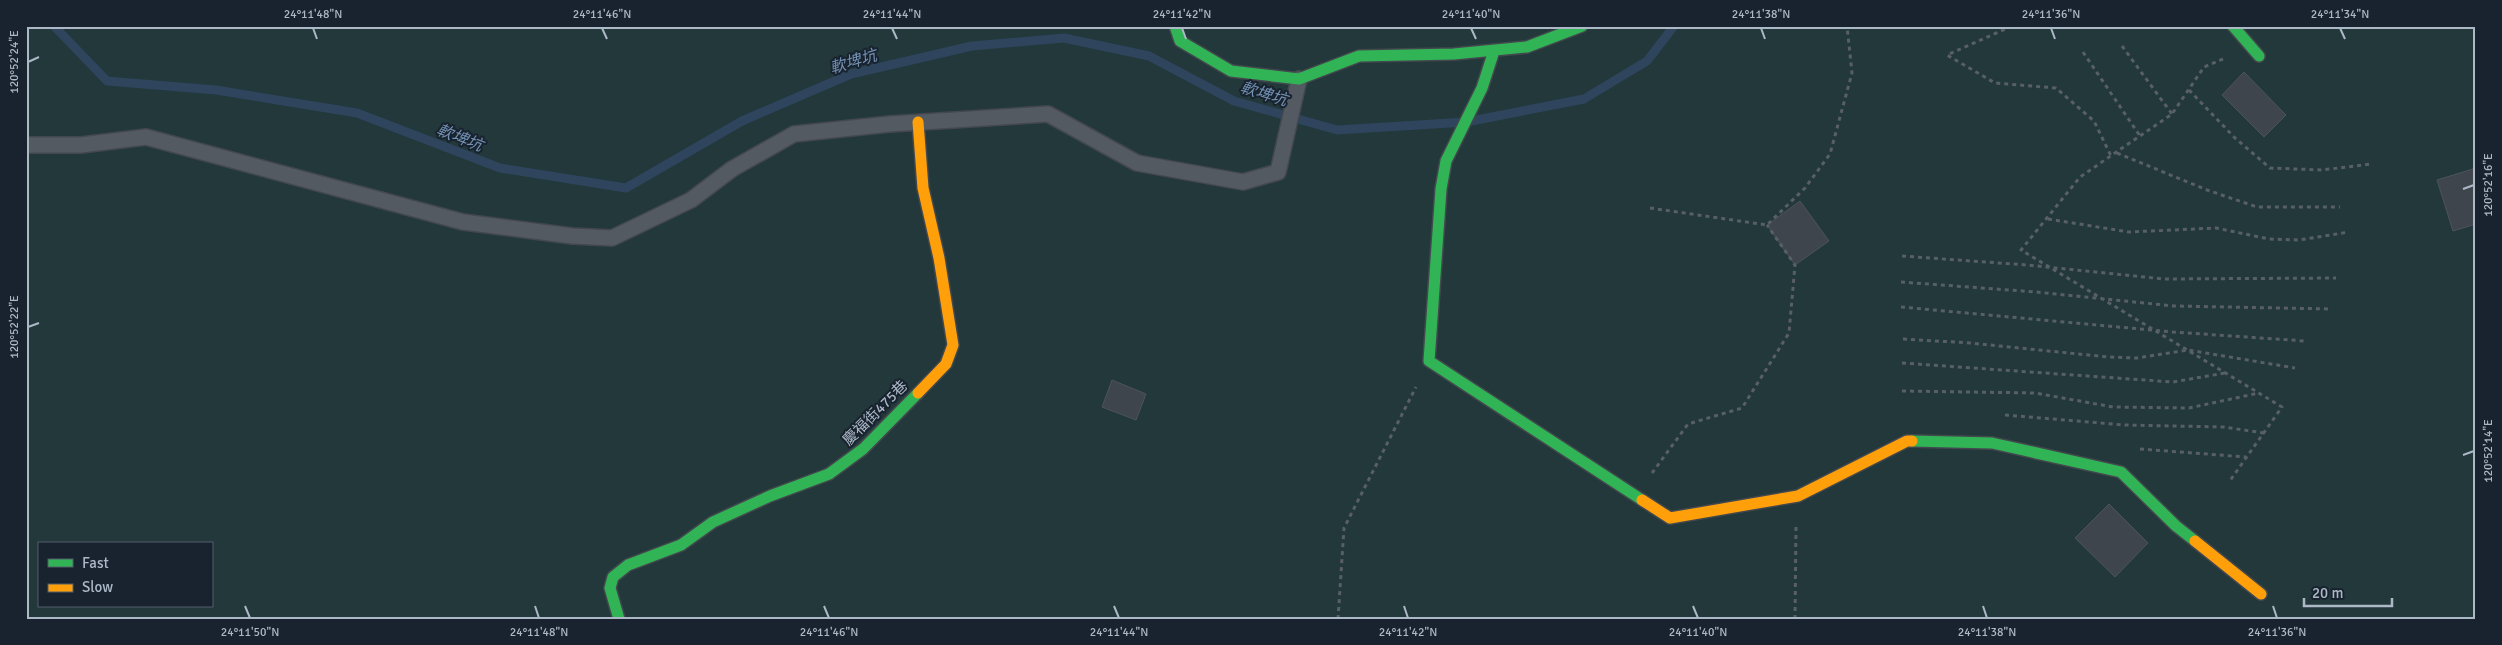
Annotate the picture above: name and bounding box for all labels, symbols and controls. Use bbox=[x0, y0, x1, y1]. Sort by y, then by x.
text: 24°11'48"N bbox=[284, 7, 342, 22]
text: 24°11'46"N bbox=[573, 7, 631, 22]
text: 24°11'44"N bbox=[863, 7, 921, 22]
text: 24°11'42"N bbox=[1153, 7, 1211, 22]
text: 24°11'40"N bbox=[1442, 7, 1500, 22]
text: 24°11'38"N bbox=[1732, 7, 1790, 22]
text: 24°11'36"N bbox=[2022, 7, 2080, 22]
text: 24°11'34"N bbox=[2311, 7, 2369, 22]
text: 120°52'24"E bbox=[7, 30, 22, 94]
water label: 軟埤坑 bbox=[827, 45, 881, 79]
water label: 軟埤坑 bbox=[1238, 77, 1291, 111]
water label: 軟埤坑 bbox=[434, 120, 487, 157]
text: 120°52'16"E bbox=[2481, 153, 2496, 217]
text: 120°52'22"E bbox=[7, 295, 22, 359]
street label: 慶福街475巷 bbox=[839, 377, 911, 449]
text: 120°52'14"E bbox=[2481, 419, 2496, 483]
legend bbox=[38, 542, 212, 608]
text: Fast bbox=[82, 554, 109, 572]
scale bar bbox=[2304, 575, 2392, 607]
text: Slow bbox=[82, 578, 113, 596]
text: 20 m bbox=[2312, 584, 2343, 602]
text: 24°11'50"N bbox=[221, 625, 279, 640]
text: 24°11'48"N bbox=[510, 625, 568, 640]
text: 24°11'46"N bbox=[800, 625, 858, 640]
text: 24°11'44"N bbox=[1090, 625, 1148, 640]
text: 24°11'42"N bbox=[1379, 625, 1437, 640]
text: 24°11'40"N bbox=[1669, 625, 1727, 640]
text: 24°11'38"N bbox=[1958, 625, 2016, 640]
text: 24°11'36"N bbox=[2248, 625, 2306, 640]

